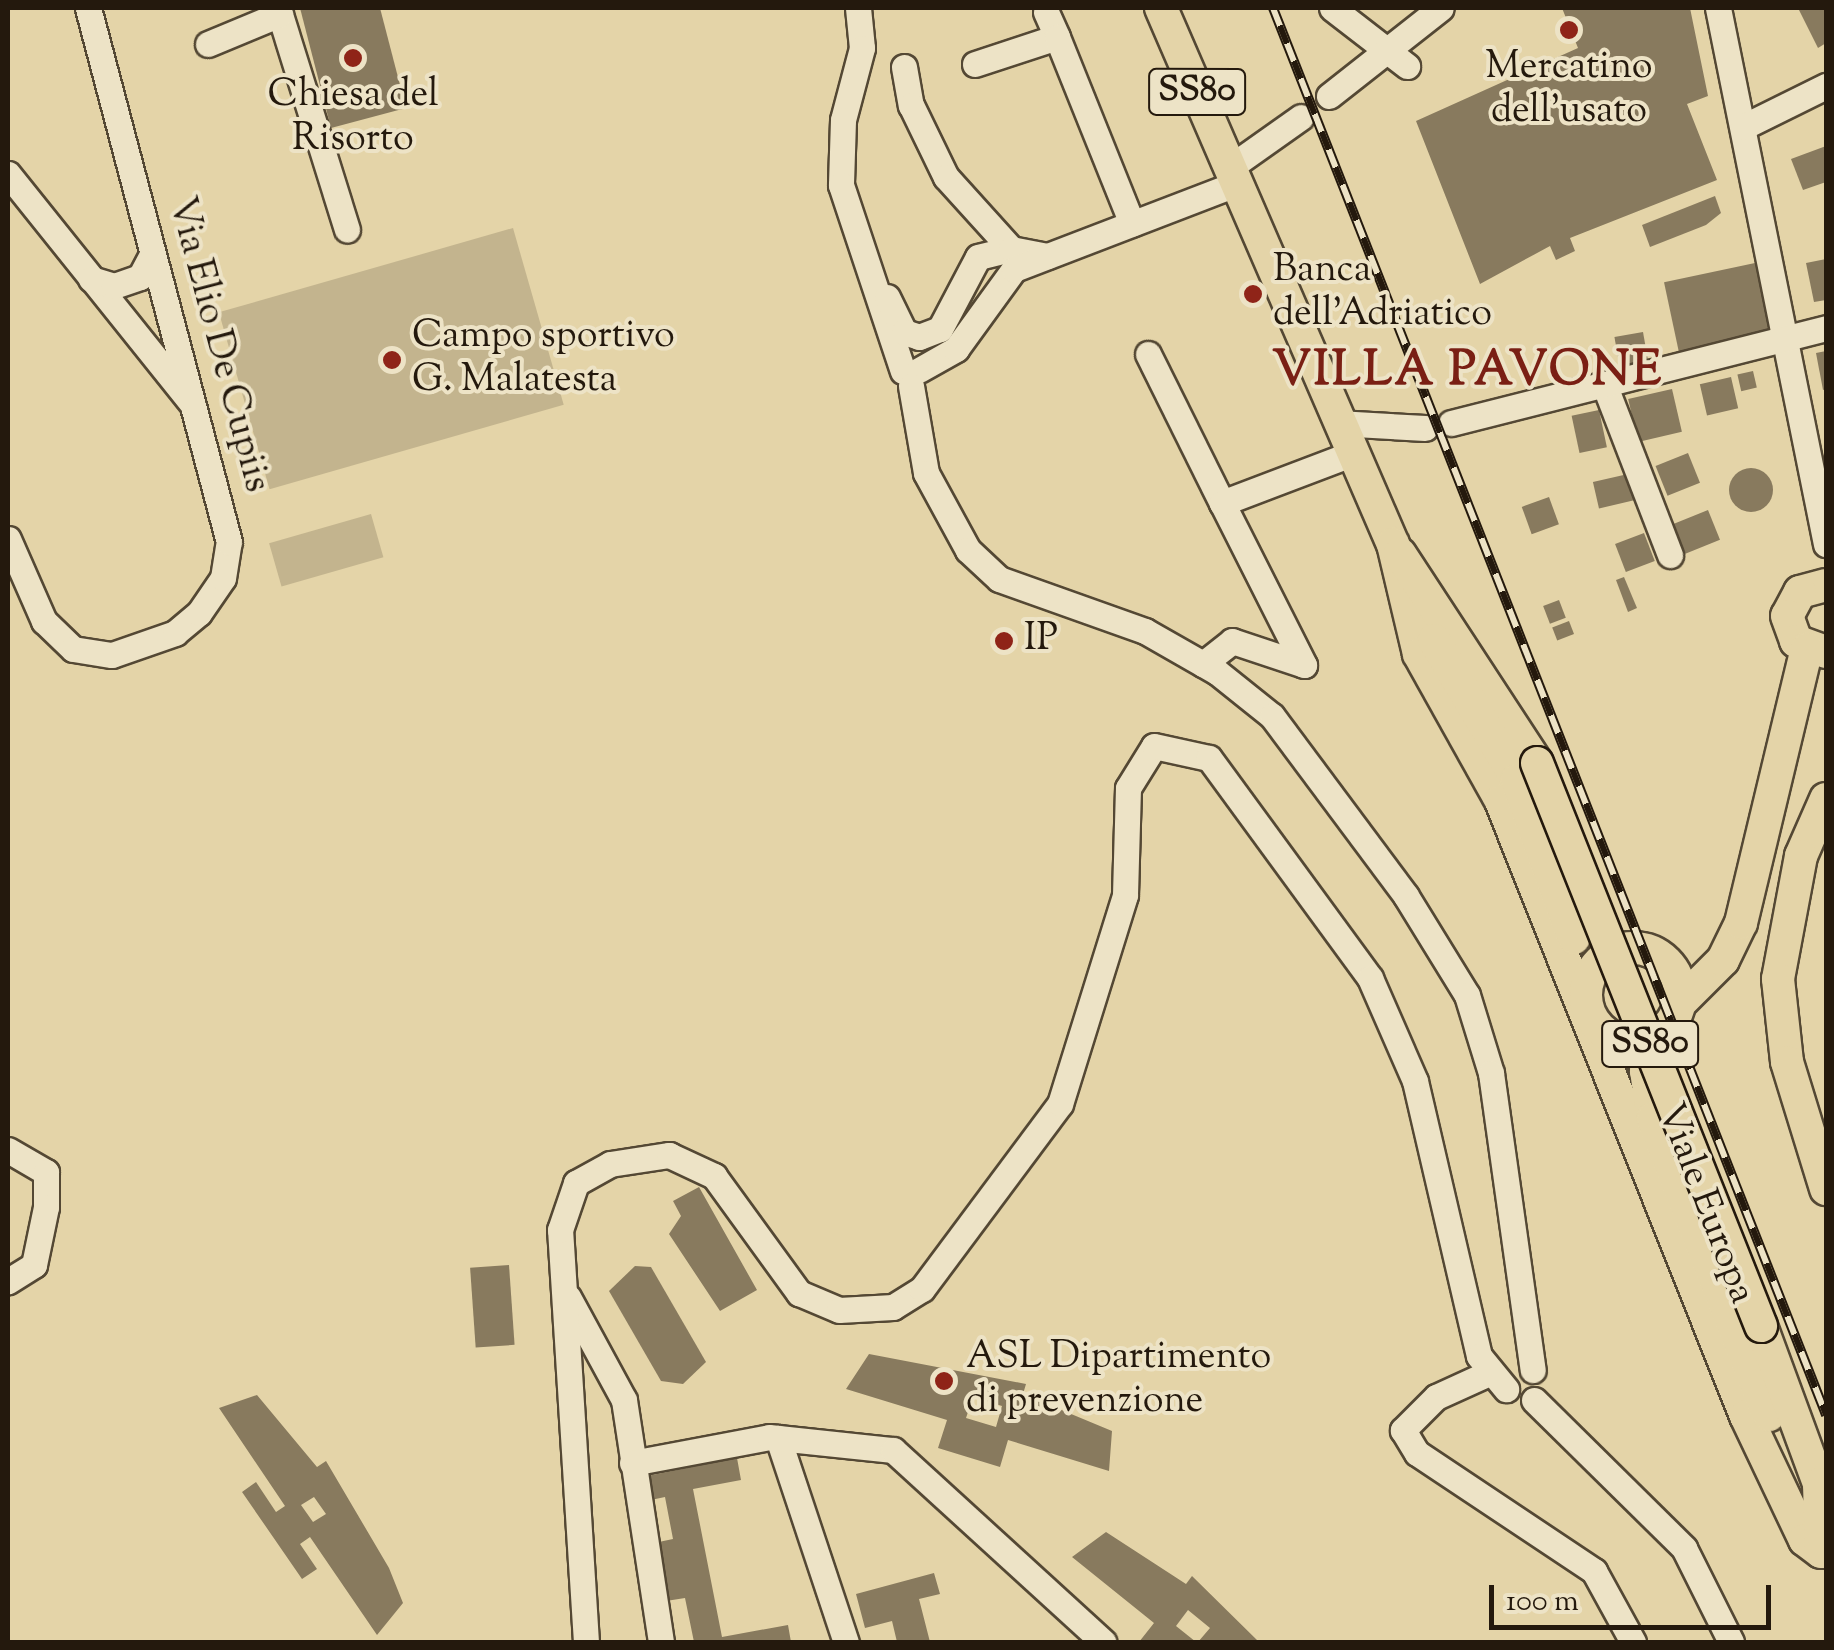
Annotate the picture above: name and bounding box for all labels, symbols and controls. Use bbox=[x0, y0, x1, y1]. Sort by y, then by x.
marker: Mercatino dell'usato bbox=[1558, 19, 1580, 41]
place label: Mercatino dell'usato bbox=[1485, 46, 1653, 136]
marker: Chiesa del Risorto bbox=[342, 47, 364, 69]
road number: SS80 bbox=[1147, 62, 1247, 122]
place label: Chiesa del Risorto bbox=[267, 74, 439, 163]
street label: Via Elio De Cupiis bbox=[156, 193, 278, 497]
place label: Banca dell'Adriatico bbox=[1273, 249, 1492, 338]
marker: Banca dell'Adriatico bbox=[1242, 283, 1264, 305]
place label: Campo sportivo G. Malatesta bbox=[412, 315, 675, 404]
district label: VILLA PAVONE bbox=[1272, 344, 1664, 402]
marker: Campo sportivo G. Malatesta bbox=[381, 349, 403, 371]
place label: IP bbox=[1024, 618, 1058, 664]
marker: IP bbox=[993, 630, 1015, 652]
road number: SS80 bbox=[1600, 1014, 1700, 1074]
street label: Viale Europa bbox=[1645, 1097, 1763, 1311]
place label: ASL Dipartimento di prevenzione bbox=[966, 1336, 1271, 1426]
marker: ASL Dipartimento di prevenzione bbox=[931, 1368, 957, 1394]
scale bar bbox=[1494, 1565, 1776, 1627]
text: 100 m bbox=[1506, 1581, 1579, 1624]

